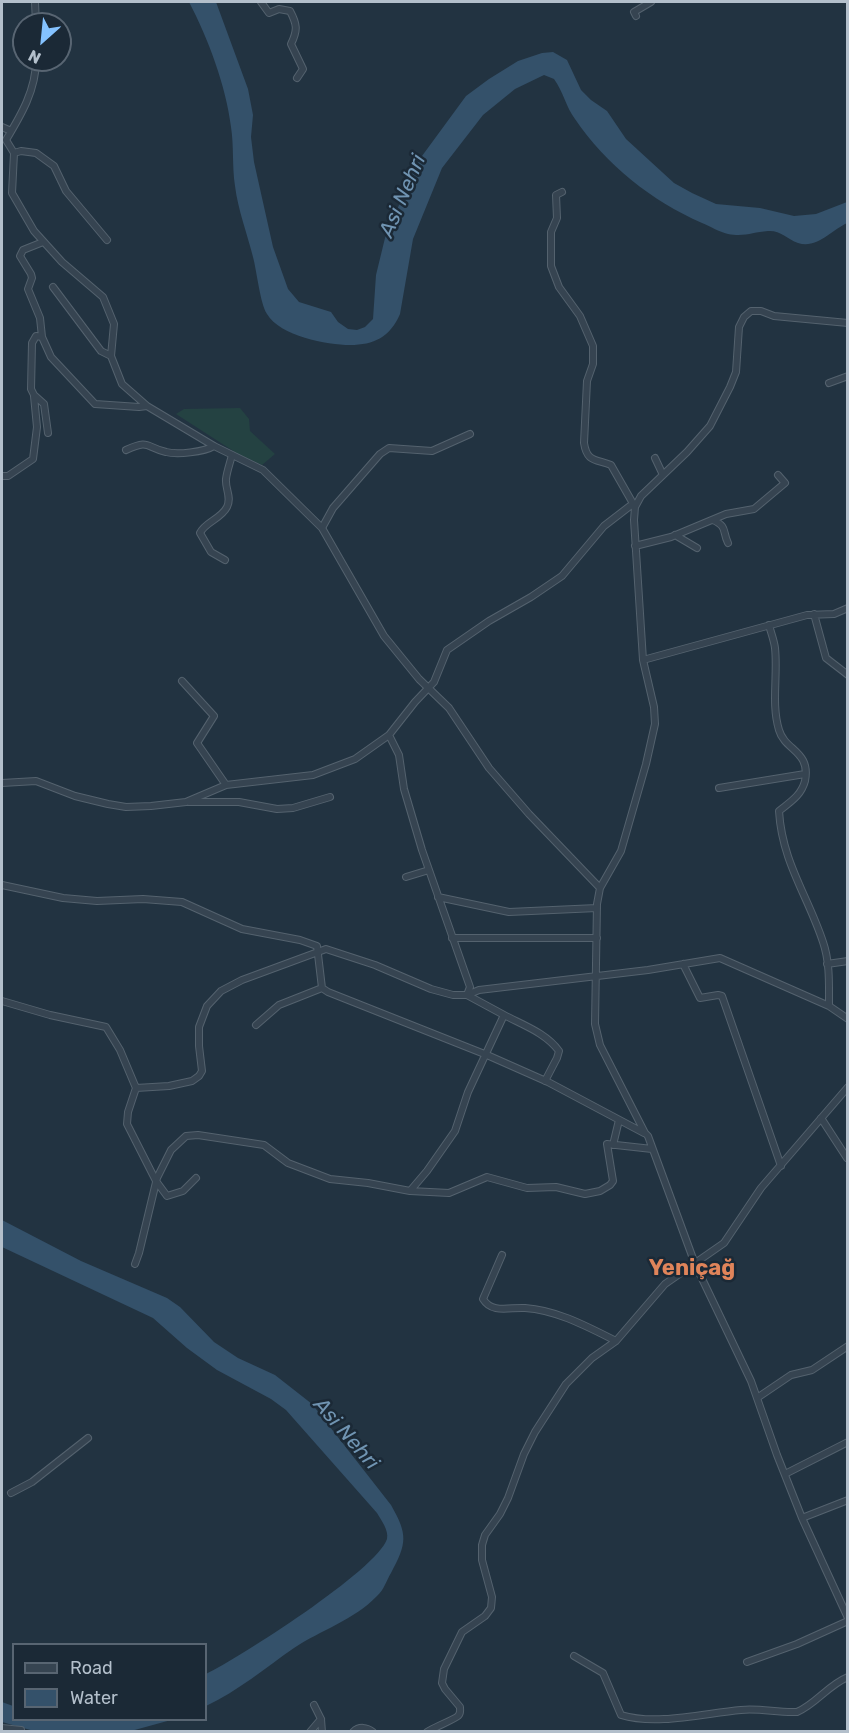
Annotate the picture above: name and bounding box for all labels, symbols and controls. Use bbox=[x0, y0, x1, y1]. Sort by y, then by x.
north arrow bbox=[12, 12, 72, 72]
text: N bbox=[25, 46, 44, 68]
water label: Asi Nehri bbox=[374, 151, 432, 241]
district label: Yeniçağ bbox=[649, 1256, 735, 1282]
water label: Asi Nehri bbox=[308, 1393, 384, 1475]
legend bbox=[12, 1643, 207, 1721]
text: Road bbox=[70, 1657, 113, 1679]
text: Water bbox=[70, 1687, 118, 1709]

